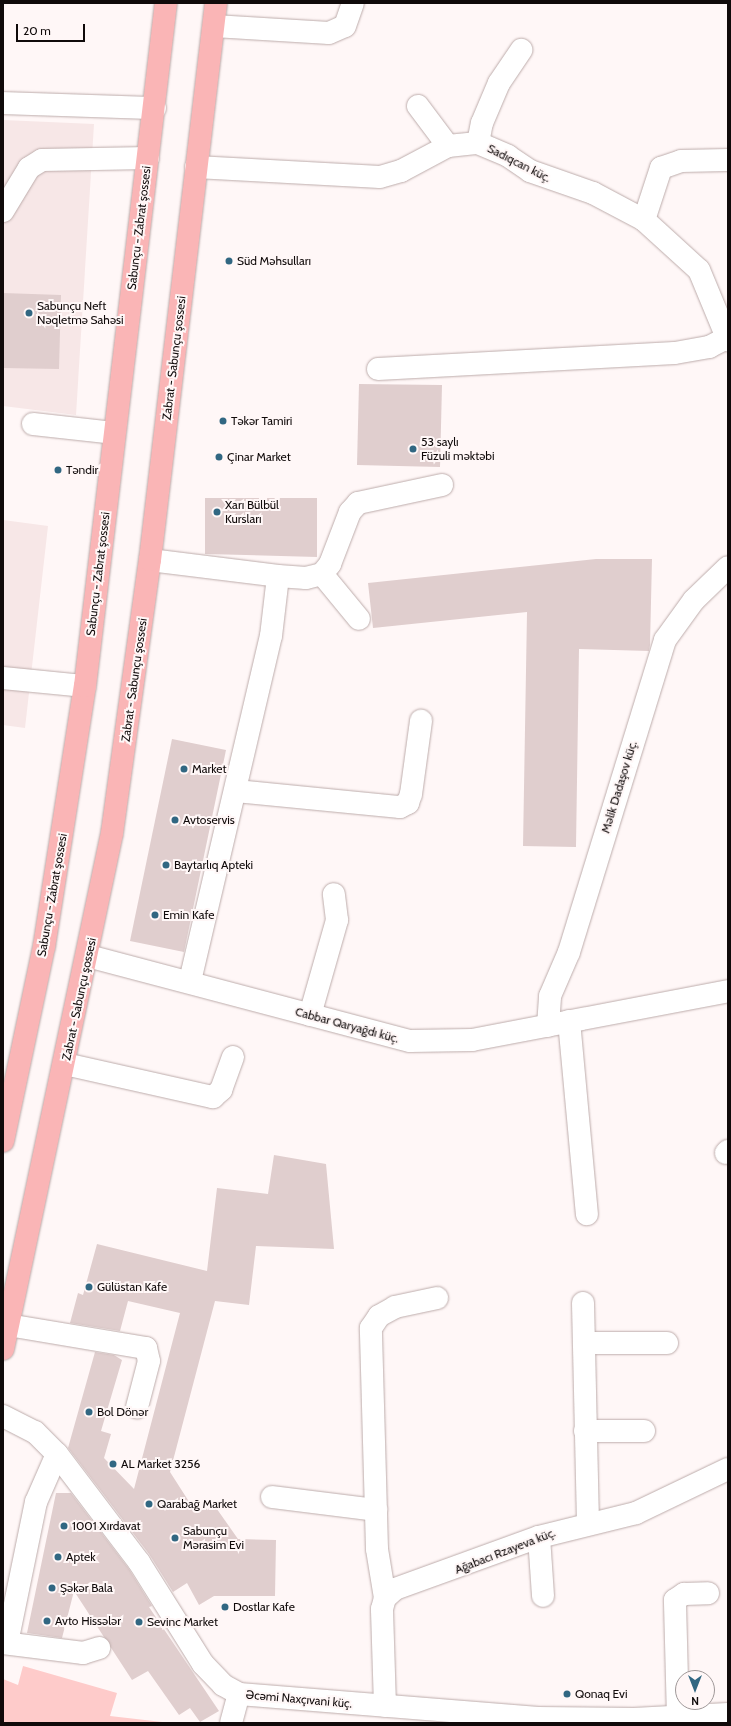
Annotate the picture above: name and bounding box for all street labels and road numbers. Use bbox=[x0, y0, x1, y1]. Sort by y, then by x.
street label: Sadıqcan küç. bbox=[485, 141, 553, 185]
street label: Sabunçu - Zabrat şossesi bbox=[124, 165, 154, 291]
street label: Zabrat - Sabunçu şossesi bbox=[159, 295, 189, 421]
street label: Sabunçu - Zabrat şossesi bbox=[83, 511, 113, 637]
street label: Zabrat - Sabunçu şossesi bbox=[118, 617, 150, 743]
street label: Məlik Dadaşov küç. bbox=[598, 739, 640, 835]
street label: Sabunçu - Zabrat şossesi bbox=[34, 832, 70, 958]
street label: Zabrat - Sabunçu şossesi bbox=[59, 936, 99, 1062]
street label: Cabbar Qaryağdı küç. bbox=[294, 1004, 400, 1046]
street label: Ağabacı Rzayeva küç. bbox=[453, 1525, 557, 1577]
street label: Əcəmi Naxçıvani küç. bbox=[245, 1687, 353, 1711]

